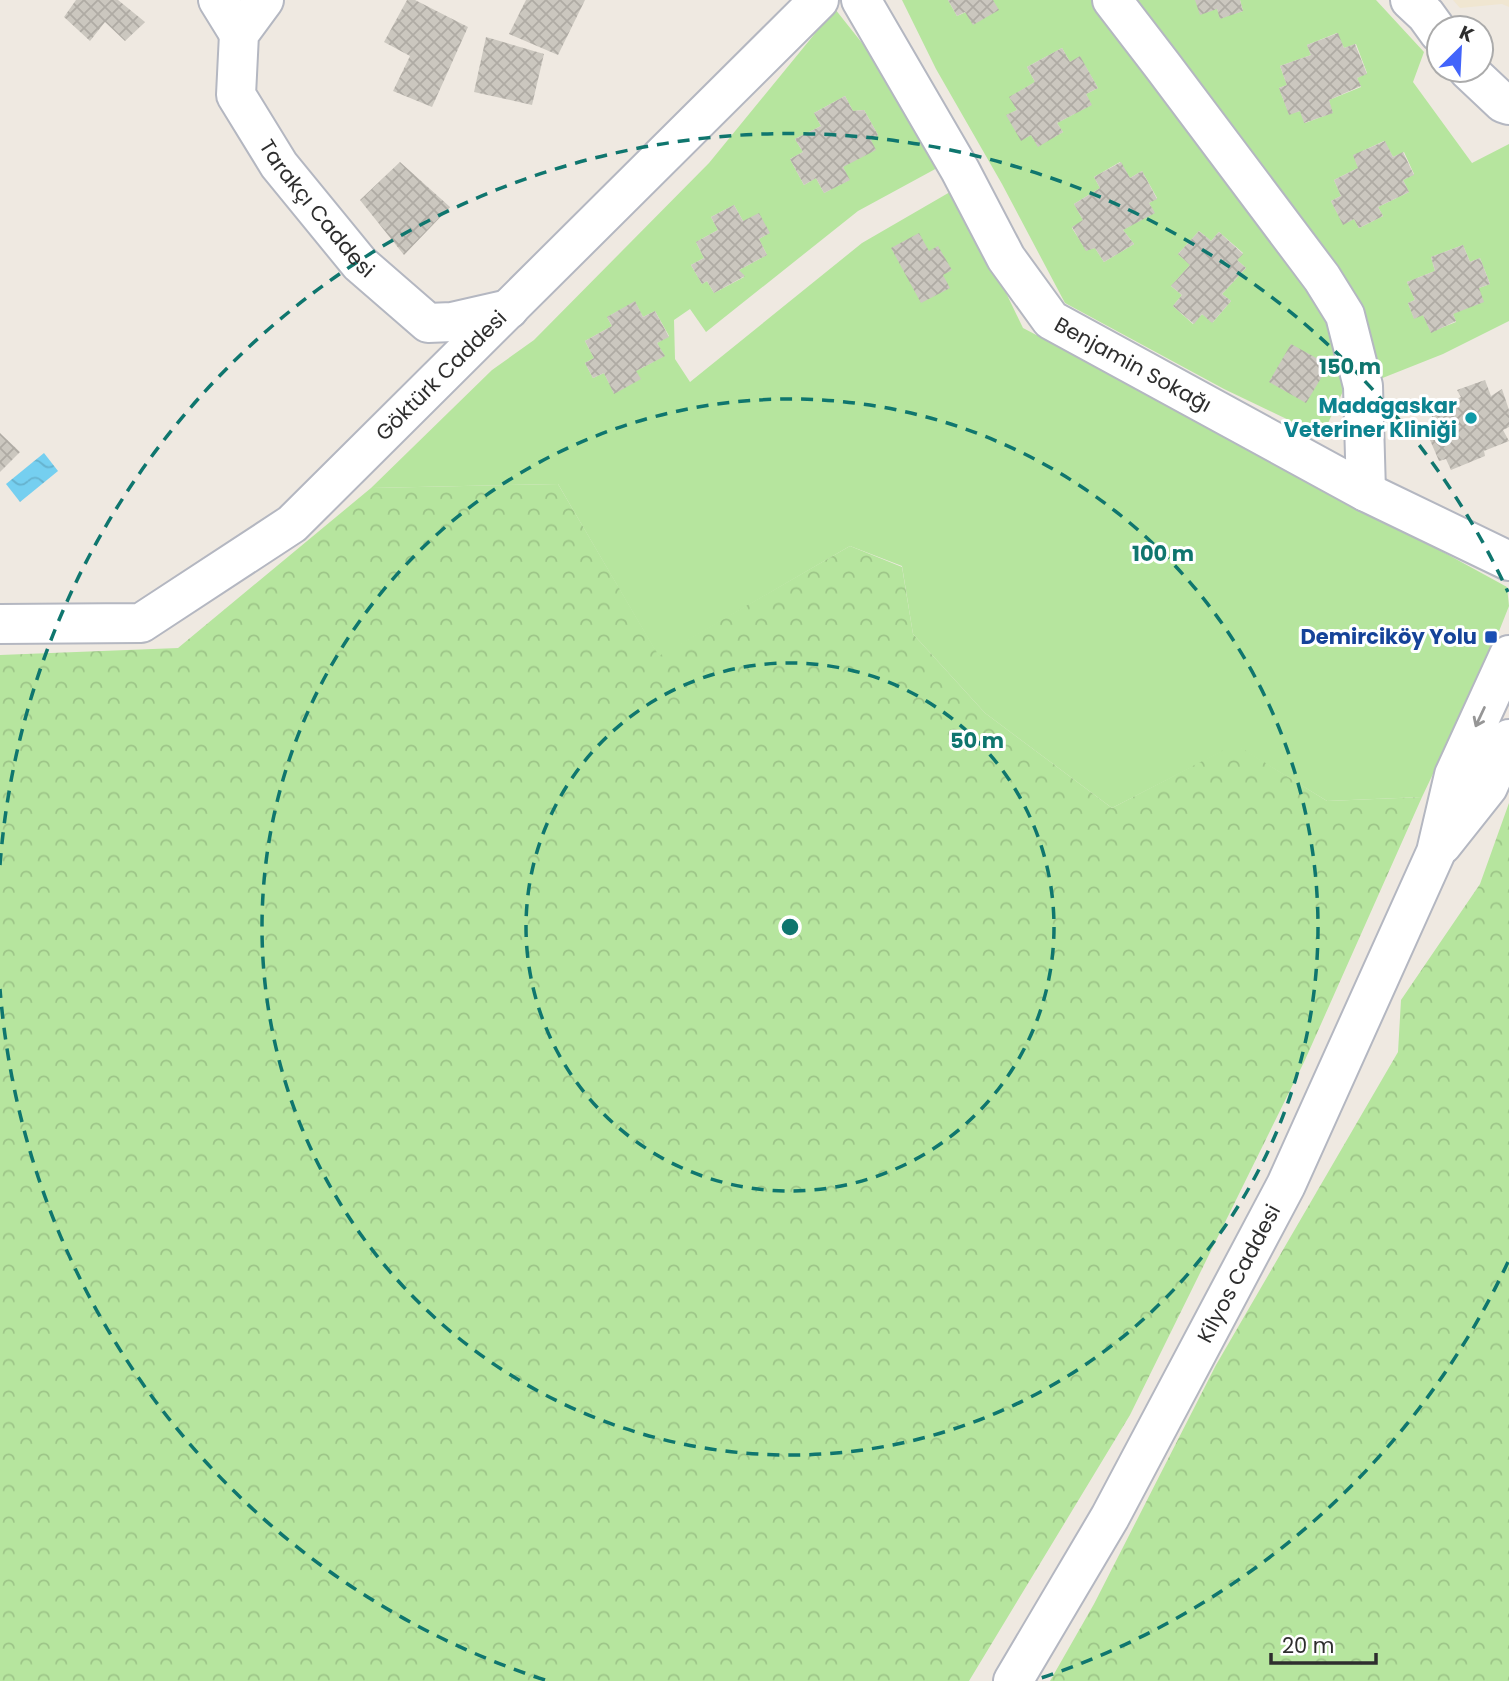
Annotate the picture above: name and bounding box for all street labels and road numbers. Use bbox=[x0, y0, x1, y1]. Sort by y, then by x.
street label: Tarakçı Caddesi bbox=[253, 134, 381, 284]
street label: Göktürk Caddesi bbox=[369, 304, 513, 447]
street label: Benjamin Sokağı bbox=[1050, 310, 1217, 419]
street label: Kilyos Caddesi bbox=[1190, 1199, 1287, 1348]

